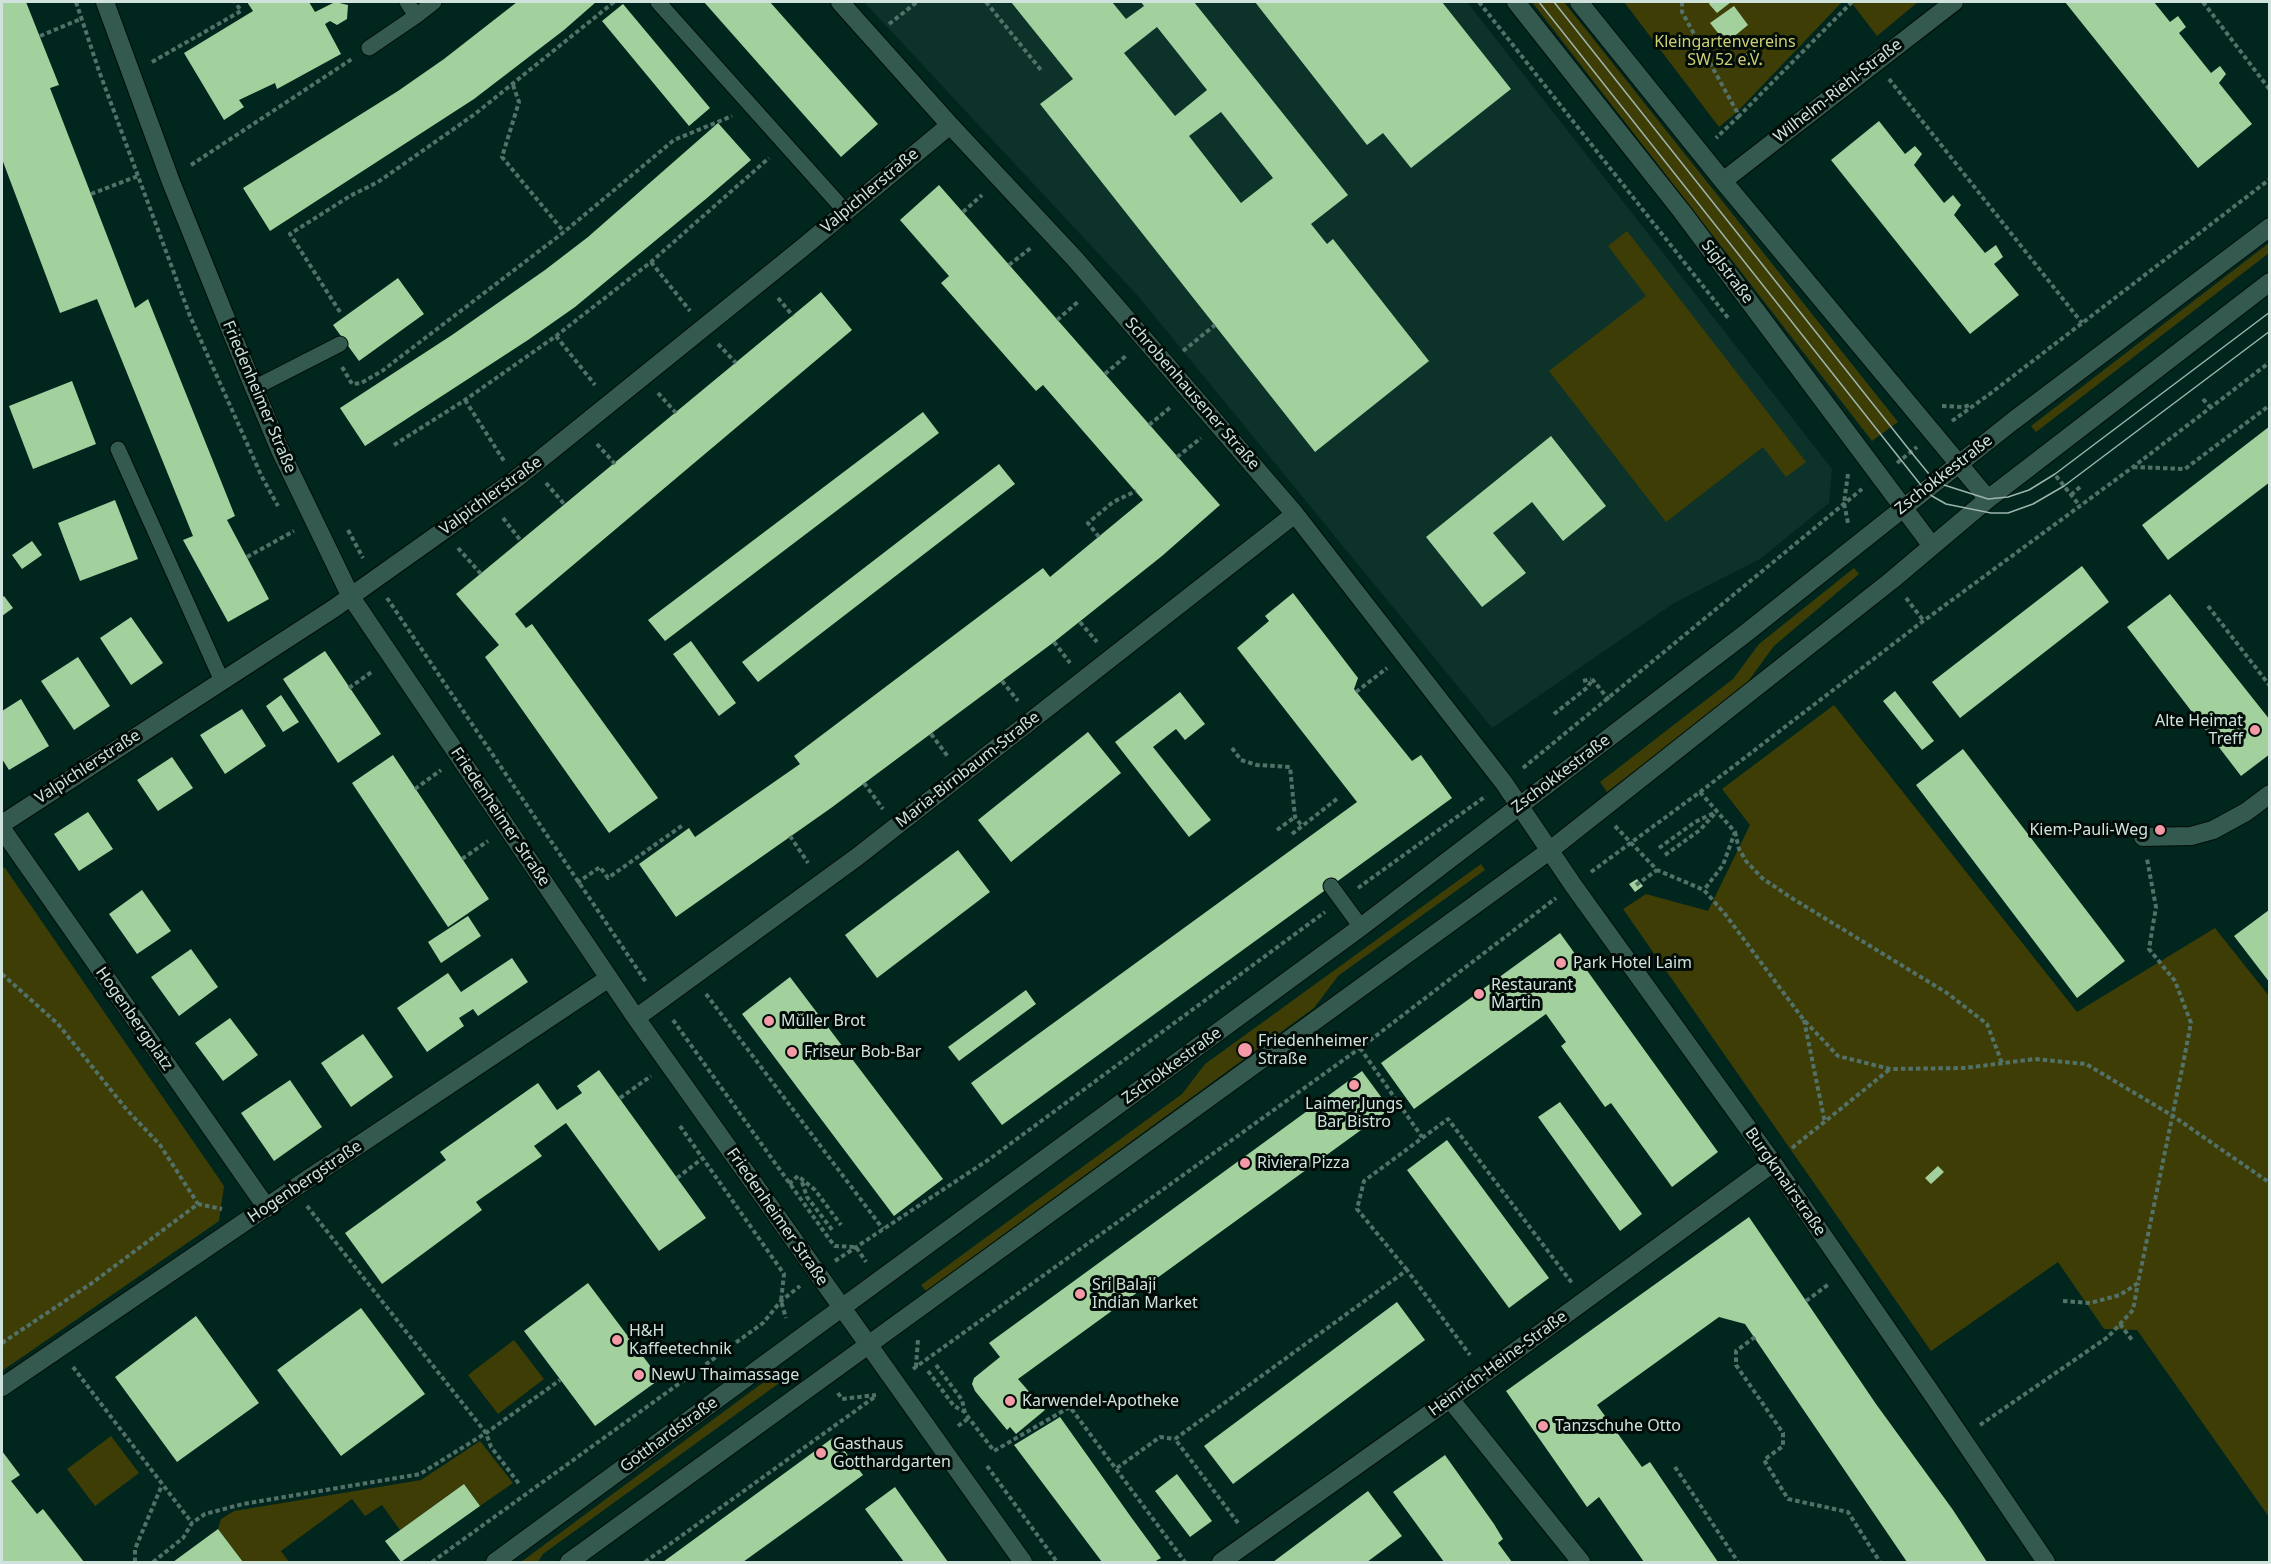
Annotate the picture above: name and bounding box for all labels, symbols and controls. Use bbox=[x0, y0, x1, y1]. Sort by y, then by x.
park label: Kleingartenvereins SW 52 e.V. bbox=[1654, 32, 1796, 70]
street label: Wilhelm-Riehl-Straße bbox=[1770, 35, 1906, 147]
street label: Valpichlerstraße bbox=[817, 145, 923, 237]
street label: Siglstraße bbox=[1697, 236, 1757, 308]
street label: Schrobenhausener Straße bbox=[1121, 314, 1263, 474]
street label: Friedenheimer Straße bbox=[218, 318, 300, 476]
street label: Zschokkestraße bbox=[1892, 431, 1996, 519]
street label: Valpichlerstraße bbox=[436, 453, 546, 539]
street label: Maria-Birnbaum-Straße bbox=[892, 708, 1044, 832]
place label: Alte Heimat Treff bbox=[2155, 711, 2243, 749]
marker: Alte Heimat Treff bbox=[2248, 723, 2262, 737]
street label: Valpichlerstraße bbox=[32, 726, 144, 808]
street label: Zschokkestraße bbox=[1508, 731, 1614, 817]
street label: Friedenheimer Straße bbox=[446, 744, 554, 890]
place label: Kiem-Pauli-Weg bbox=[2029, 820, 2148, 840]
marker: Kiem-Pauli-Weg bbox=[2153, 823, 2167, 837]
place label: Park Hotel Laim bbox=[1573, 953, 1692, 973]
marker: Park Hotel Laim bbox=[1554, 956, 1568, 970]
street label: Hogenbergplatz bbox=[91, 964, 177, 1074]
place label: Restaurant Martin bbox=[1491, 975, 1573, 1013]
marker: Restaurant Martin bbox=[1472, 987, 1486, 1001]
place label: Müller Brot bbox=[781, 1011, 866, 1031]
marker: Müller Brot bbox=[762, 1014, 776, 1028]
street label: Zschokkestraße bbox=[1119, 1024, 1225, 1108]
place label: Friedenheimer Straße bbox=[1258, 1031, 1368, 1069]
marker: Friedenheimer Straße bbox=[1236, 1041, 1254, 1059]
place label: Friseur Bob-Bar bbox=[804, 1042, 921, 1062]
marker: Friseur Bob-Bar bbox=[785, 1045, 799, 1059]
marker: Laimer Jungs Bar Bistro bbox=[1347, 1078, 1361, 1092]
place label: Laimer Jungs Bar Bistro bbox=[1305, 1094, 1403, 1132]
street label: Burgkmairstraße bbox=[1741, 1124, 1829, 1240]
street label: Hogenbergstraße bbox=[244, 1137, 366, 1227]
street label: Friedenheimer Straße bbox=[722, 1145, 832, 1289]
place label: Riviera Pizza bbox=[1257, 1153, 1350, 1173]
marker: Riviera Pizza bbox=[1238, 1156, 1252, 1170]
place label: Sri Balaji Indian Market bbox=[1092, 1275, 1198, 1313]
marker: Sri Balaji Indian Market bbox=[1073, 1287, 1087, 1301]
street label: Heinrich-Heine-Straße bbox=[1425, 1307, 1571, 1421]
place label: H&H Kaffeetechnik bbox=[629, 1321, 732, 1359]
marker: H&H Kaffeetechnik bbox=[610, 1333, 624, 1347]
place label: NewU Thaimassage bbox=[651, 1365, 799, 1385]
marker: NewU Thaimassage bbox=[632, 1368, 646, 1382]
place label: Karwendel-Apotheke bbox=[1022, 1391, 1179, 1411]
street label: Gotthardstraße bbox=[617, 1393, 721, 1477]
marker: Karwendel-Apotheke bbox=[1003, 1394, 1017, 1408]
place label: Tanzschuhe Otto bbox=[1555, 1416, 1681, 1436]
marker: Tanzschuhe Otto bbox=[1536, 1419, 1550, 1433]
place label: Gasthaus Gotthardgarten bbox=[833, 1434, 951, 1472]
marker: Gasthaus Gotthardgarten bbox=[814, 1446, 828, 1460]

